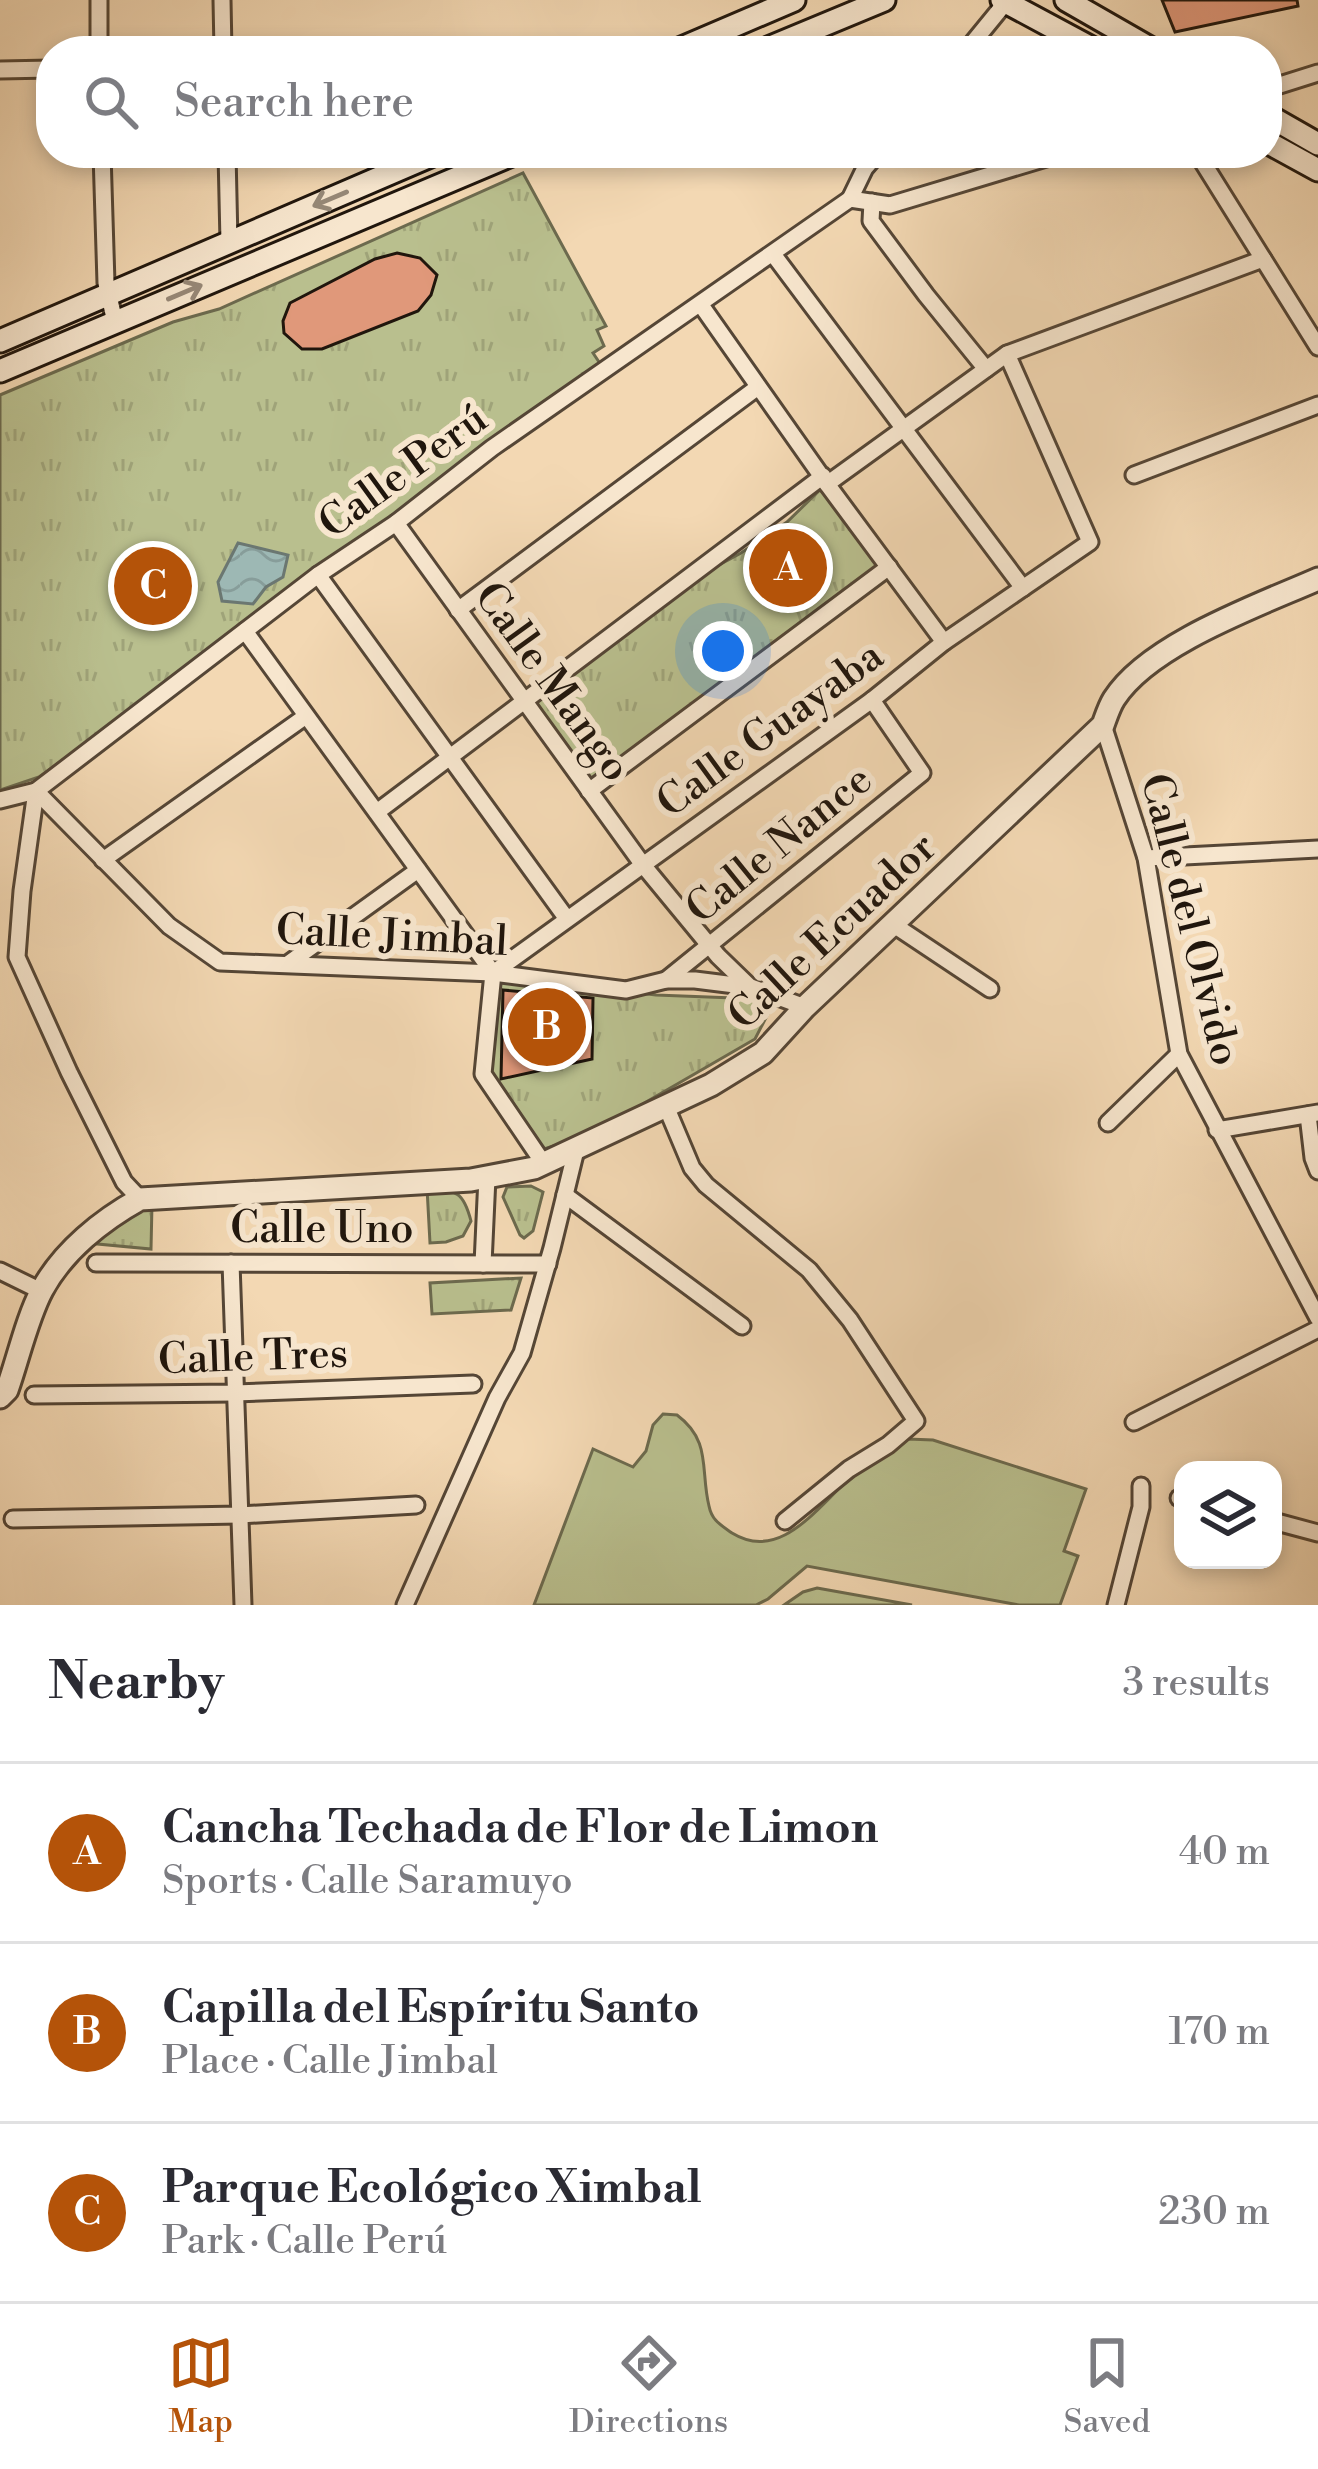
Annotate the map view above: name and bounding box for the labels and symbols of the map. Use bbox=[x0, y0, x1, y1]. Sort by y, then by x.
one-way arrow bbox=[312, 190, 349, 211]
one-way arrow bbox=[166, 279, 202, 301]
street label: Calle Perú bbox=[309, 393, 498, 551]
pin: A bbox=[749, 523, 827, 613]
pin: C bbox=[114, 541, 192, 631]
street label: Calle Mango bbox=[461, 572, 642, 793]
your location bbox=[693, 621, 753, 681]
street label: Calle Guayaba bbox=[647, 630, 895, 831]
street label: Calle Nance bbox=[676, 754, 883, 936]
street label: Calle del Olvido bbox=[1128, 768, 1251, 1071]
street label: Calle Ecuador bbox=[717, 822, 948, 1042]
street label: Calle Jimbal bbox=[274, 904, 509, 969]
pin: B bbox=[508, 982, 586, 1072]
street label: Calle Uno bbox=[230, 1203, 414, 1256]
street label: Calle Tres bbox=[157, 1328, 349, 1387]

